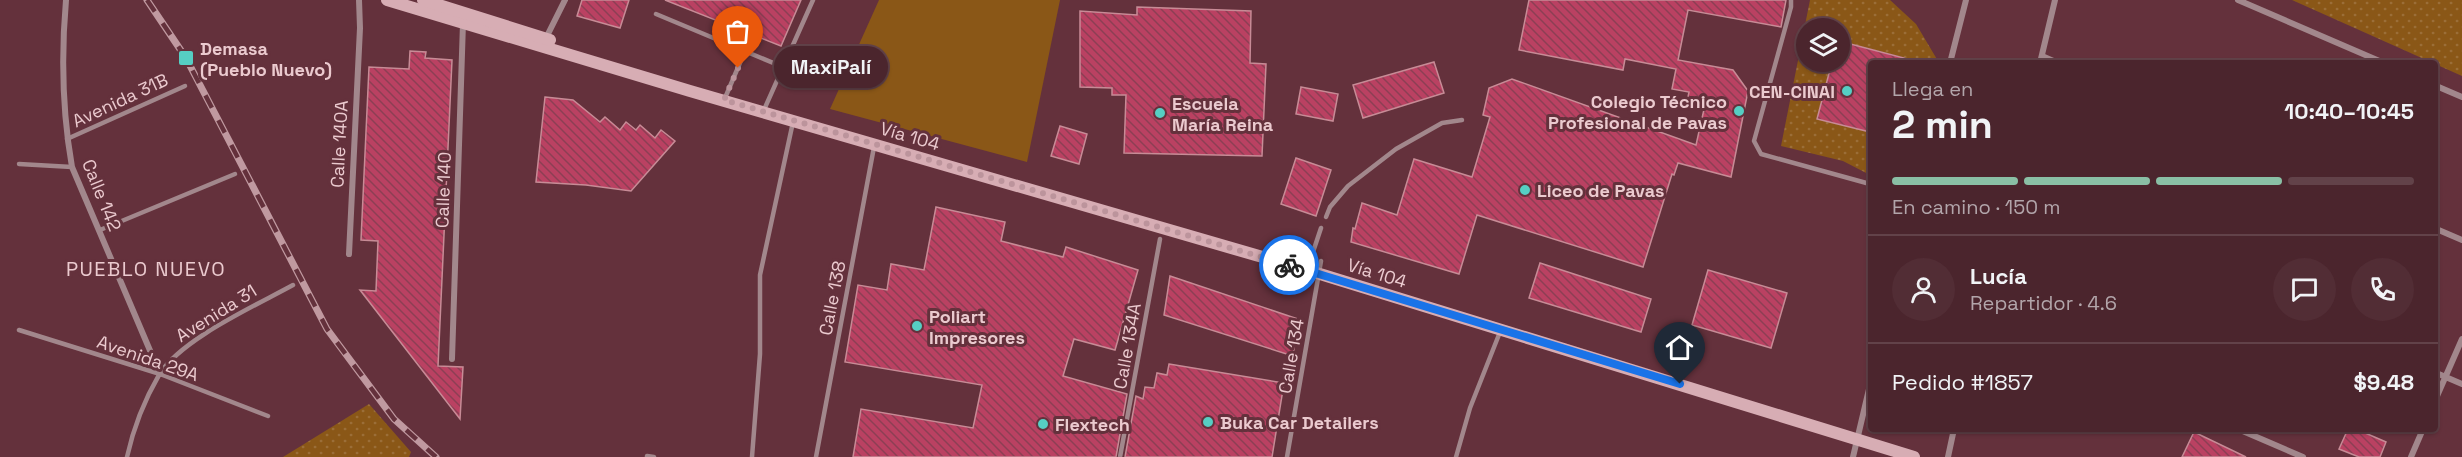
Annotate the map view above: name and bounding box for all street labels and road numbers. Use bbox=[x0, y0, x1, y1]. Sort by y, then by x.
street label: Avenida 31B bbox=[68, 68, 172, 132]
street label: Calle 140A bbox=[325, 100, 353, 188]
street label: Vía 104 bbox=[878, 117, 942, 155]
street label: Calle 140 bbox=[430, 151, 456, 229]
street label: Calle 142 bbox=[77, 156, 127, 234]
street label: Vía 104 bbox=[1345, 253, 1409, 293]
street label: Calle 138 bbox=[813, 259, 851, 337]
street label: Avenida 31 bbox=[171, 279, 261, 347]
street label: Calle 134A bbox=[1108, 301, 1146, 391]
street label: Calle 134 bbox=[1273, 317, 1309, 395]
street label: Avenida 29A bbox=[94, 330, 202, 386]

